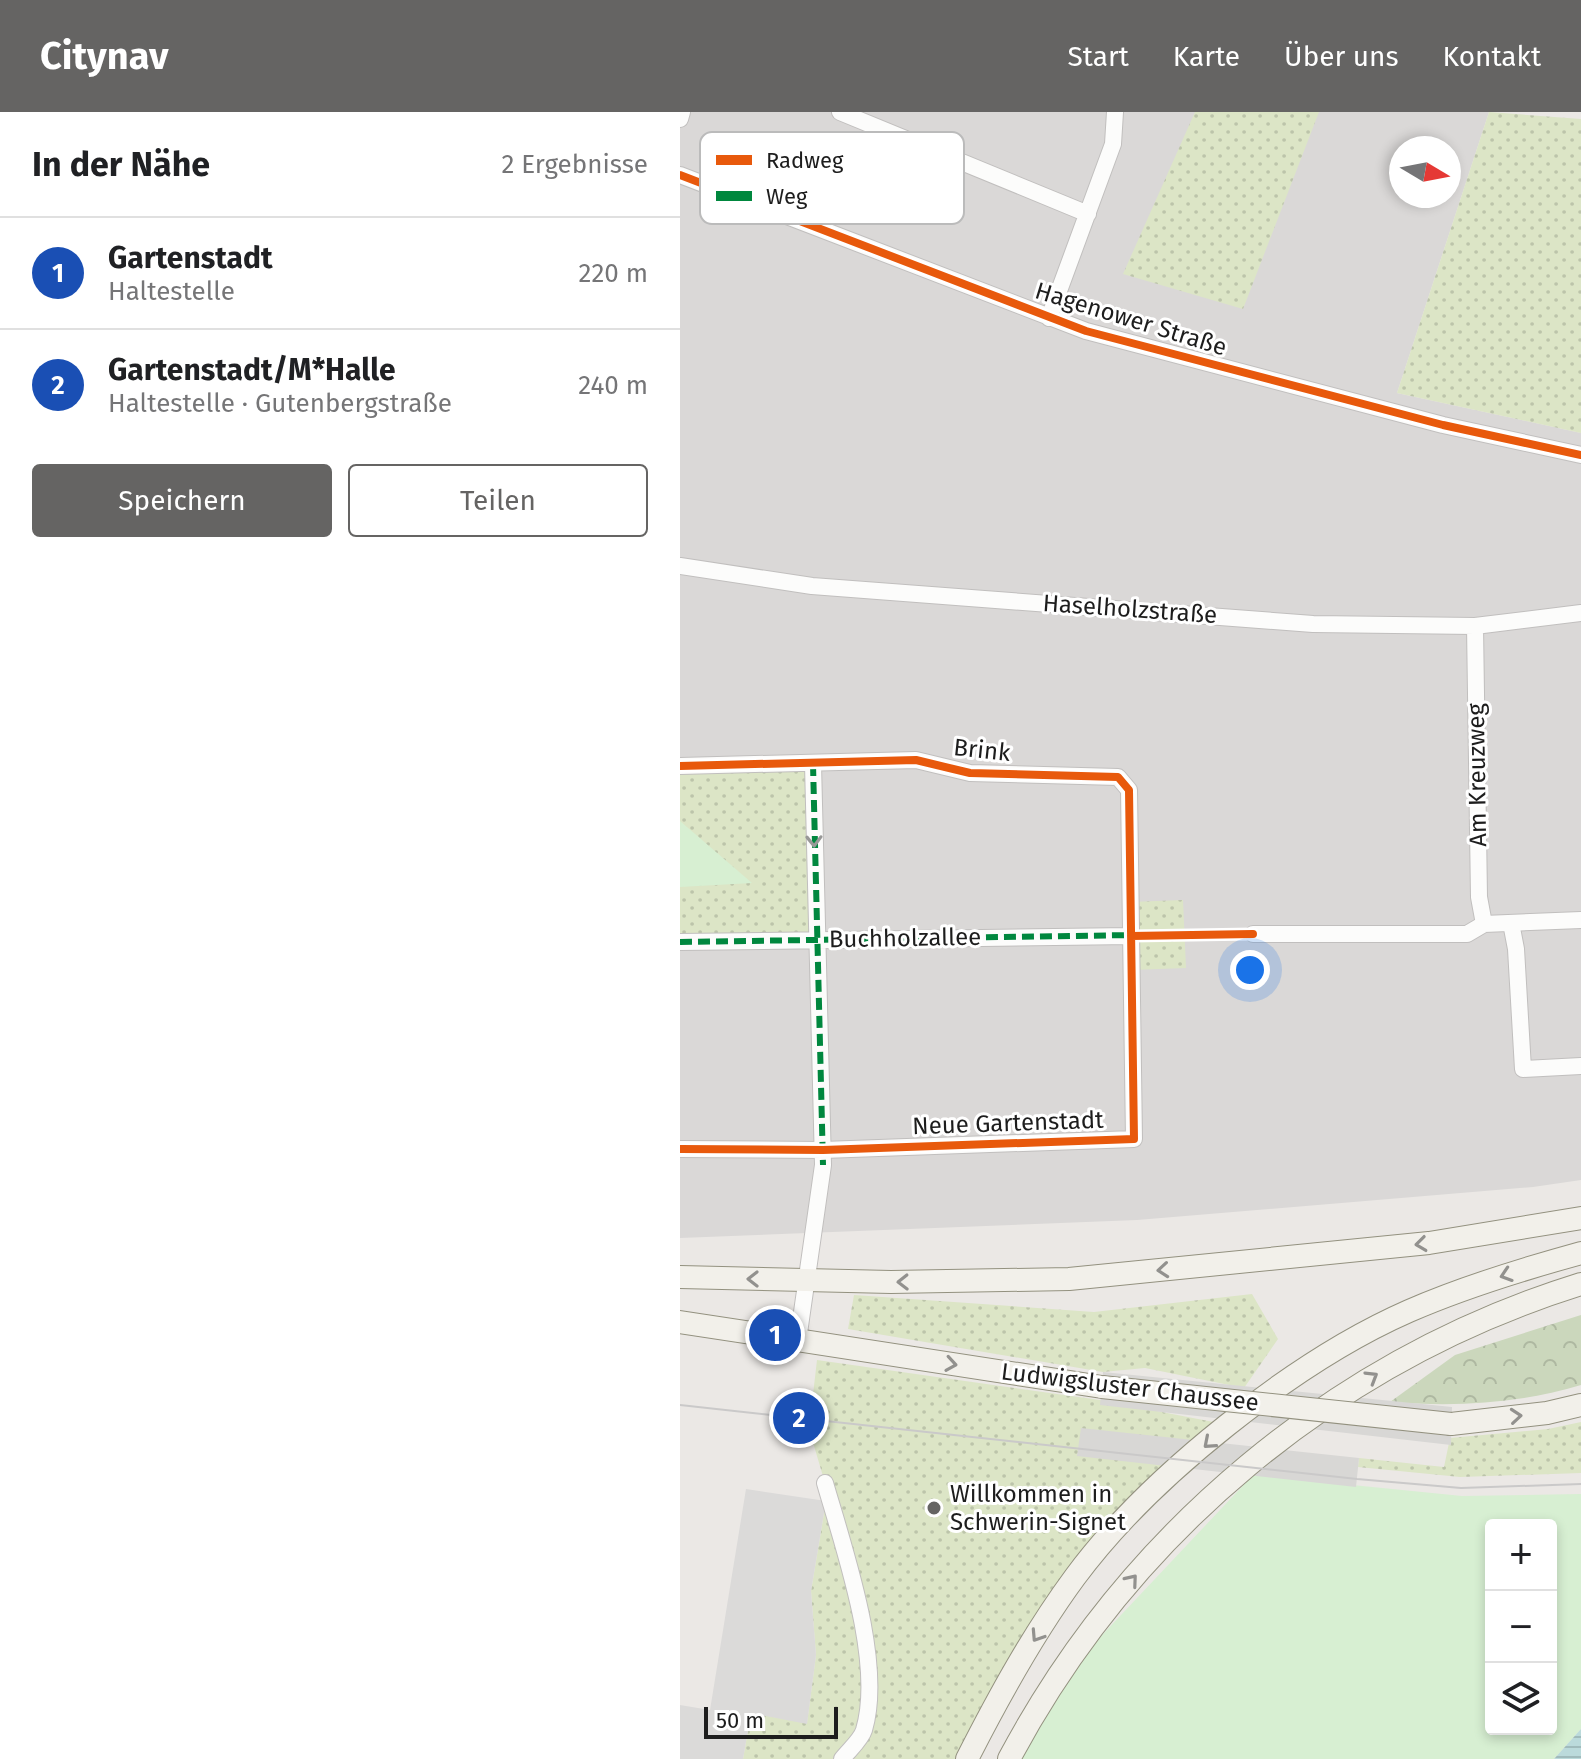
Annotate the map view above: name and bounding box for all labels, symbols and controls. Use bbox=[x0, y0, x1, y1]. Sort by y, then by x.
text: Citynav bbox=[40, 33, 168, 79]
text: Start bbox=[1067, 40, 1129, 73]
text: Karte bbox=[1173, 40, 1240, 73]
text: Über uns bbox=[1284, 40, 1399, 73]
text: Kontakt bbox=[1443, 40, 1541, 73]
legend bbox=[700, 132, 964, 224]
north arrow bbox=[1389, 136, 1461, 208]
text: In der Nähe bbox=[32, 144, 210, 185]
text: Radweg bbox=[766, 147, 844, 174]
text: 2 Ergebnisse bbox=[501, 149, 648, 180]
text: Weg bbox=[766, 183, 808, 210]
text: Gartenstadt bbox=[108, 240, 272, 276]
text: 1 bbox=[52, 258, 64, 289]
text: 220 m bbox=[579, 258, 648, 289]
text: Haltestelle bbox=[108, 276, 235, 307]
street label: Hagenower Straße bbox=[1032, 277, 1230, 361]
text: Gartenstadt/M*Halle bbox=[108, 352, 395, 388]
text: 2 bbox=[51, 370, 65, 401]
text: 240 m bbox=[578, 370, 648, 401]
text: Haltestelle · Gutenbergstraße bbox=[108, 388, 452, 419]
button: Speichern bbox=[32, 464, 332, 537]
button: Teilen bbox=[348, 464, 648, 537]
street label: Haselholzstraße bbox=[1042, 589, 1218, 629]
street label: Am Kreuzweg bbox=[1462, 702, 1492, 847]
street label: Brink bbox=[952, 733, 1012, 767]
one-way arrow bbox=[805, 835, 823, 848]
street label: Buchholzallee bbox=[829, 923, 981, 953]
your location bbox=[1230, 950, 1270, 990]
street label: Neue Gartenstadt bbox=[912, 1106, 1105, 1140]
one-way arrow bbox=[1414, 1235, 1428, 1252]
one-way arrow bbox=[1156, 1262, 1169, 1279]
one-way arrow bbox=[1500, 1266, 1514, 1282]
one-way arrow bbox=[746, 1270, 759, 1288]
one-way arrow bbox=[896, 1273, 909, 1291]
pin: 1 bbox=[749, 1305, 801, 1365]
one-way arrow bbox=[944, 1355, 958, 1372]
street label: Ludwigsluster Chaussee bbox=[1000, 1357, 1260, 1417]
one-way arrow bbox=[1363, 1371, 1378, 1387]
pin: 2 bbox=[773, 1388, 825, 1448]
one-way arrow bbox=[1510, 1408, 1523, 1425]
one-way arrow bbox=[1204, 1433, 1218, 1448]
place label: Willkommen in Schwerin-Signet bbox=[950, 1480, 1126, 1536]
marker: Willkommen in Schwerin-Signet bbox=[925, 1499, 943, 1517]
map controls bbox=[1485, 1519, 1557, 1735]
button: + bbox=[1485, 1519, 1557, 1591]
one-way arrow bbox=[1122, 1575, 1137, 1589]
button: − bbox=[1485, 1591, 1557, 1663]
one-way arrow bbox=[1032, 1627, 1047, 1641]
button: layers bbox=[1485, 1663, 1557, 1735]
scale bar bbox=[704, 1703, 838, 1739]
text: 50 m bbox=[716, 1707, 764, 1734]

